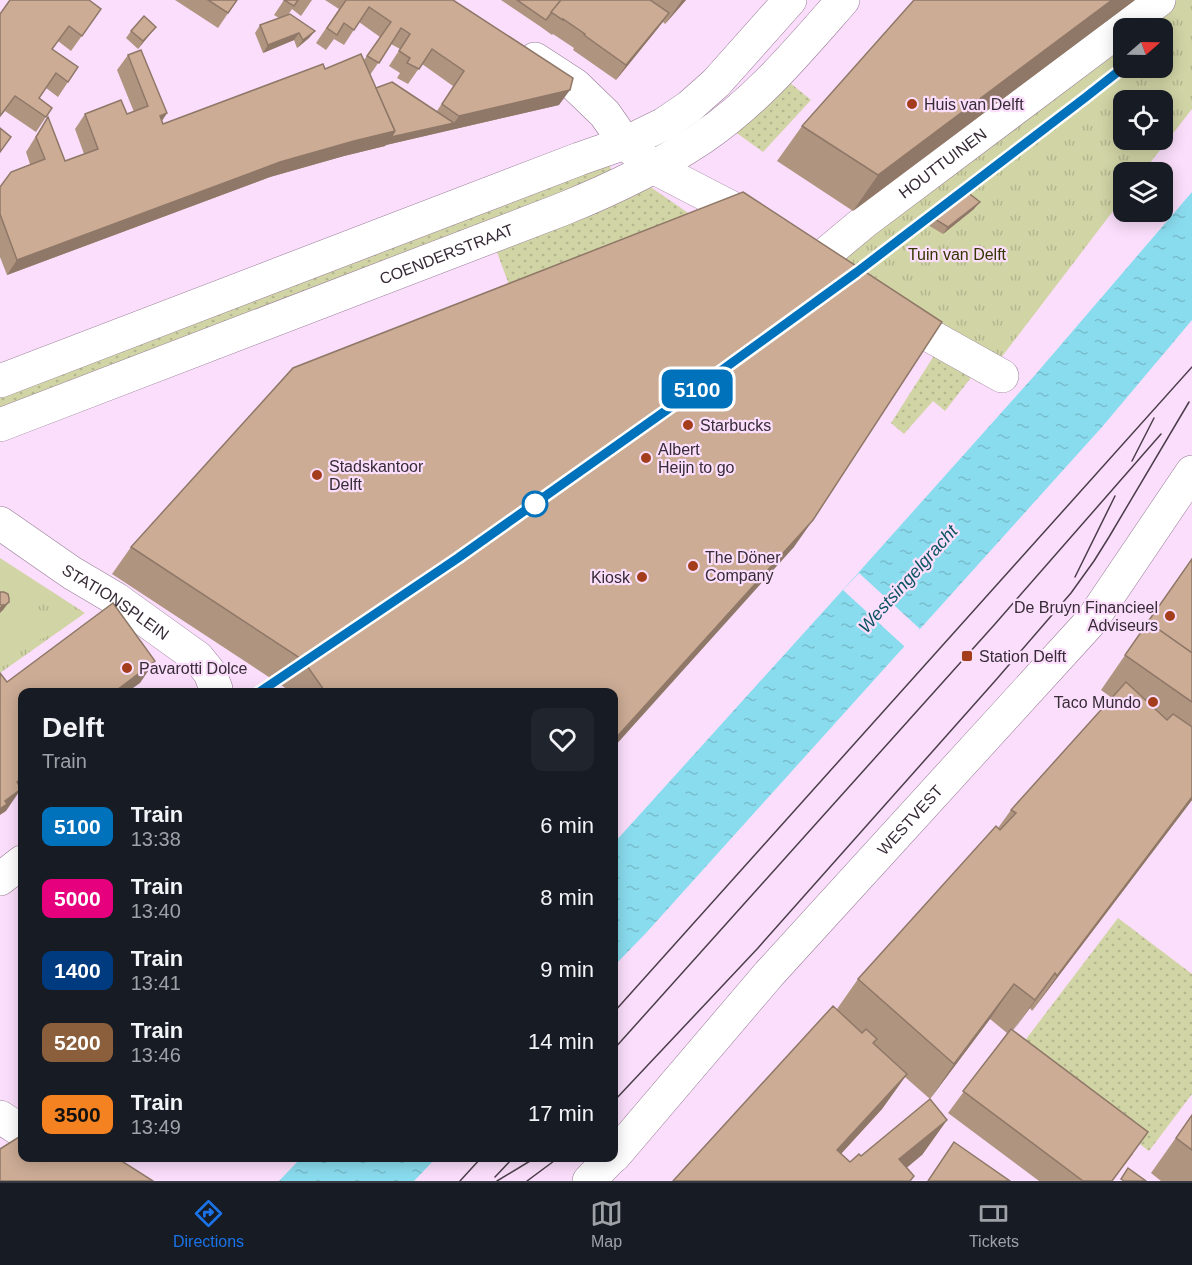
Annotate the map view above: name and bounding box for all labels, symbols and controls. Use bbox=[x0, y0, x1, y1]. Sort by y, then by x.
north arrow bbox=[1113, 18, 1173, 78]
map controls bbox=[1113, 18, 1173, 222]
button: locate bbox=[1113, 90, 1173, 150]
place label: Huis van Delft bbox=[924, 96, 1024, 113]
marker: Huis van Delft bbox=[905, 97, 919, 111]
street label: HOUTTUINEN bbox=[896, 125, 990, 202]
button: layers bbox=[1113, 162, 1173, 222]
street label: COENDERSTRAAT bbox=[377, 221, 516, 288]
park label: Tuin van Delft bbox=[908, 246, 1007, 263]
line badge: 5100 bbox=[655, 370, 739, 408]
text: 5100 bbox=[674, 378, 720, 401]
place label: Starbucks bbox=[700, 417, 771, 434]
marker: Starbucks bbox=[681, 418, 695, 432]
place label: Albert Heijn to go bbox=[658, 441, 735, 476]
marker: Albert Heijn to go bbox=[639, 451, 653, 465]
place label: Stadskantoor Delft bbox=[329, 458, 424, 493]
marker: Stadskantoor Delft bbox=[310, 468, 324, 482]
unlabelled marker bbox=[522, 491, 548, 517]
water label: Westsingelgracht bbox=[854, 520, 962, 637]
place label: The Döner Company bbox=[705, 549, 781, 584]
marker: The Döner Company bbox=[686, 559, 700, 573]
street label: STATIONSPLEIN bbox=[59, 561, 172, 643]
place label: Kiosk bbox=[591, 569, 631, 586]
marker: Kiosk bbox=[635, 570, 649, 584]
place label: De Bruyn Financieel Adviseurs bbox=[1014, 599, 1158, 634]
marker: De Bruyn Financieel Adviseurs bbox=[1163, 609, 1177, 623]
place label: Station Delft bbox=[979, 648, 1067, 665]
marker: Station Delft bbox=[960, 649, 974, 663]
place label: Pavarotti Dolce bbox=[139, 660, 248, 677]
marker: Pavarotti Dolce bbox=[120, 661, 134, 675]
place label: Taco Mundo bbox=[1054, 694, 1141, 711]
marker: Taco Mundo bbox=[1146, 695, 1160, 709]
button: heart bbox=[531, 708, 594, 771]
text: Delft bbox=[42, 712, 104, 743]
text: Train bbox=[42, 750, 87, 772]
street label: WESTVEST bbox=[874, 782, 946, 858]
text: Train bbox=[131, 802, 183, 827]
text: 6 min bbox=[540, 813, 594, 838]
text: 5100 bbox=[54, 815, 101, 838]
text: 13:38 bbox=[131, 828, 181, 850]
text: Train bbox=[131, 874, 183, 899]
text: 8 min bbox=[540, 885, 594, 910]
text: 5000 bbox=[54, 887, 101, 910]
text: 13:40 bbox=[131, 900, 181, 922]
text: Train bbox=[131, 946, 183, 971]
text: 9 min bbox=[540, 957, 594, 982]
text: 1400 bbox=[54, 959, 101, 982]
text: 13:41 bbox=[131, 972, 181, 994]
text: Train bbox=[131, 1018, 183, 1043]
text: 14 min bbox=[528, 1029, 594, 1054]
text: 5200 bbox=[54, 1031, 101, 1054]
text: 13:46 bbox=[131, 1044, 181, 1066]
text: Train bbox=[131, 1090, 183, 1115]
text: 17 min bbox=[528, 1101, 594, 1126]
text: 3500 bbox=[54, 1103, 101, 1126]
text: 13:49 bbox=[131, 1116, 181, 1138]
tab: Directions bbox=[173, 1197, 244, 1251]
tab: Map bbox=[590, 1197, 623, 1251]
tab: Tickets bbox=[969, 1197, 1019, 1251]

